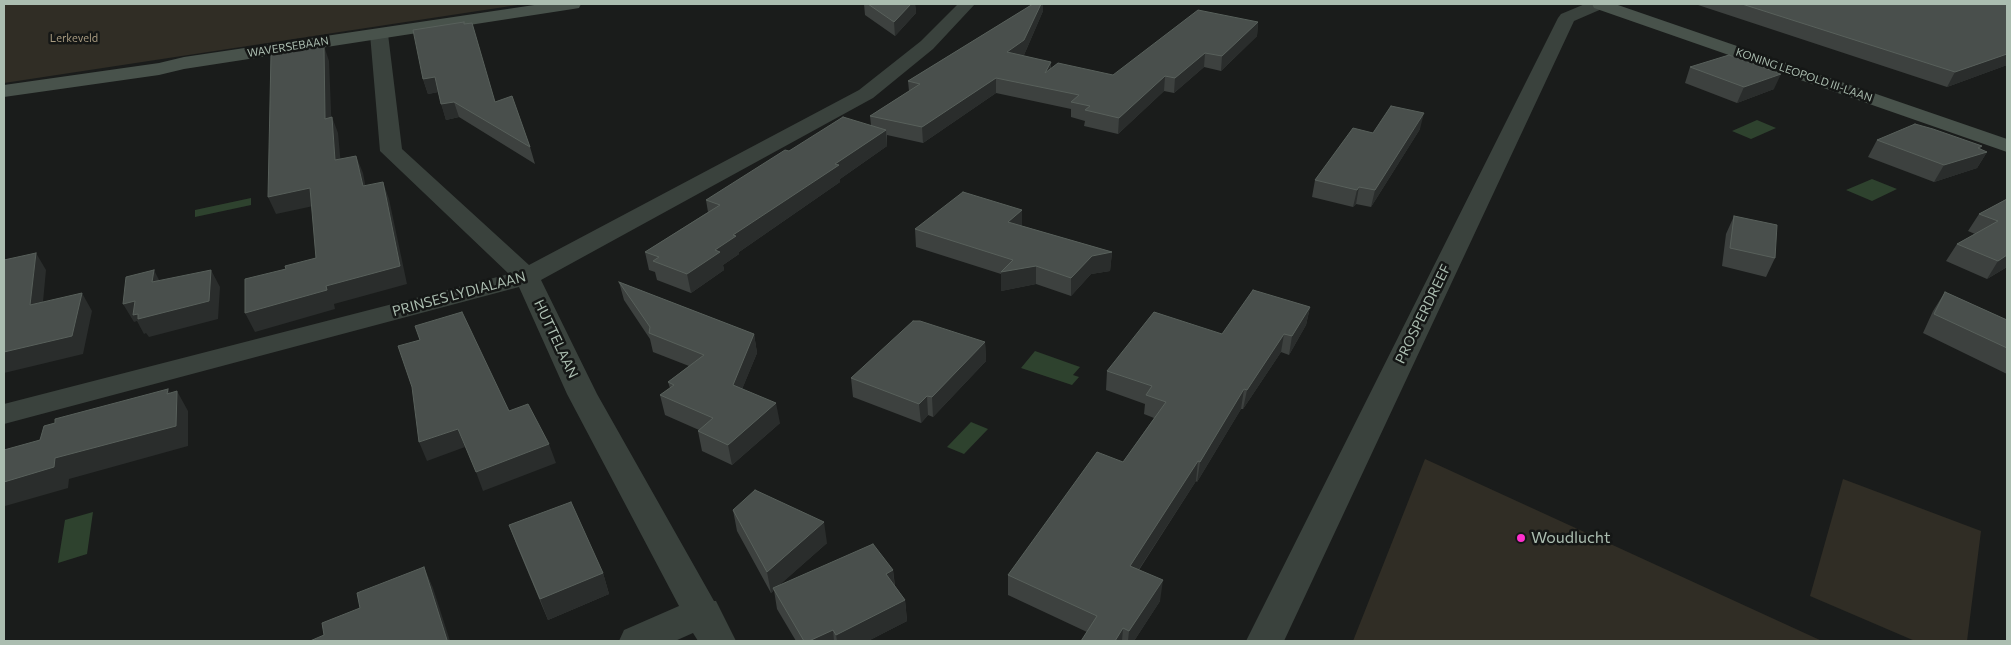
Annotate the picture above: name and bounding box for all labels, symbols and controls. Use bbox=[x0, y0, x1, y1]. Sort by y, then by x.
park label: Lerkeveld bbox=[50, 31, 98, 45]
street label: WAVERSEBAAN bbox=[246, 34, 330, 60]
street label: KONING LEOPOLD III-LAAN bbox=[1734, 45, 1874, 105]
street label: PROSPERDREEF bbox=[1392, 262, 1454, 366]
street label: PRINSES LYDIALAAN bbox=[390, 268, 528, 320]
street label: HUTTELAAN bbox=[530, 297, 582, 381]
place label: Woudlucht bbox=[1531, 528, 1611, 548]
marker: Woudlucht bbox=[1515, 532, 1527, 544]

